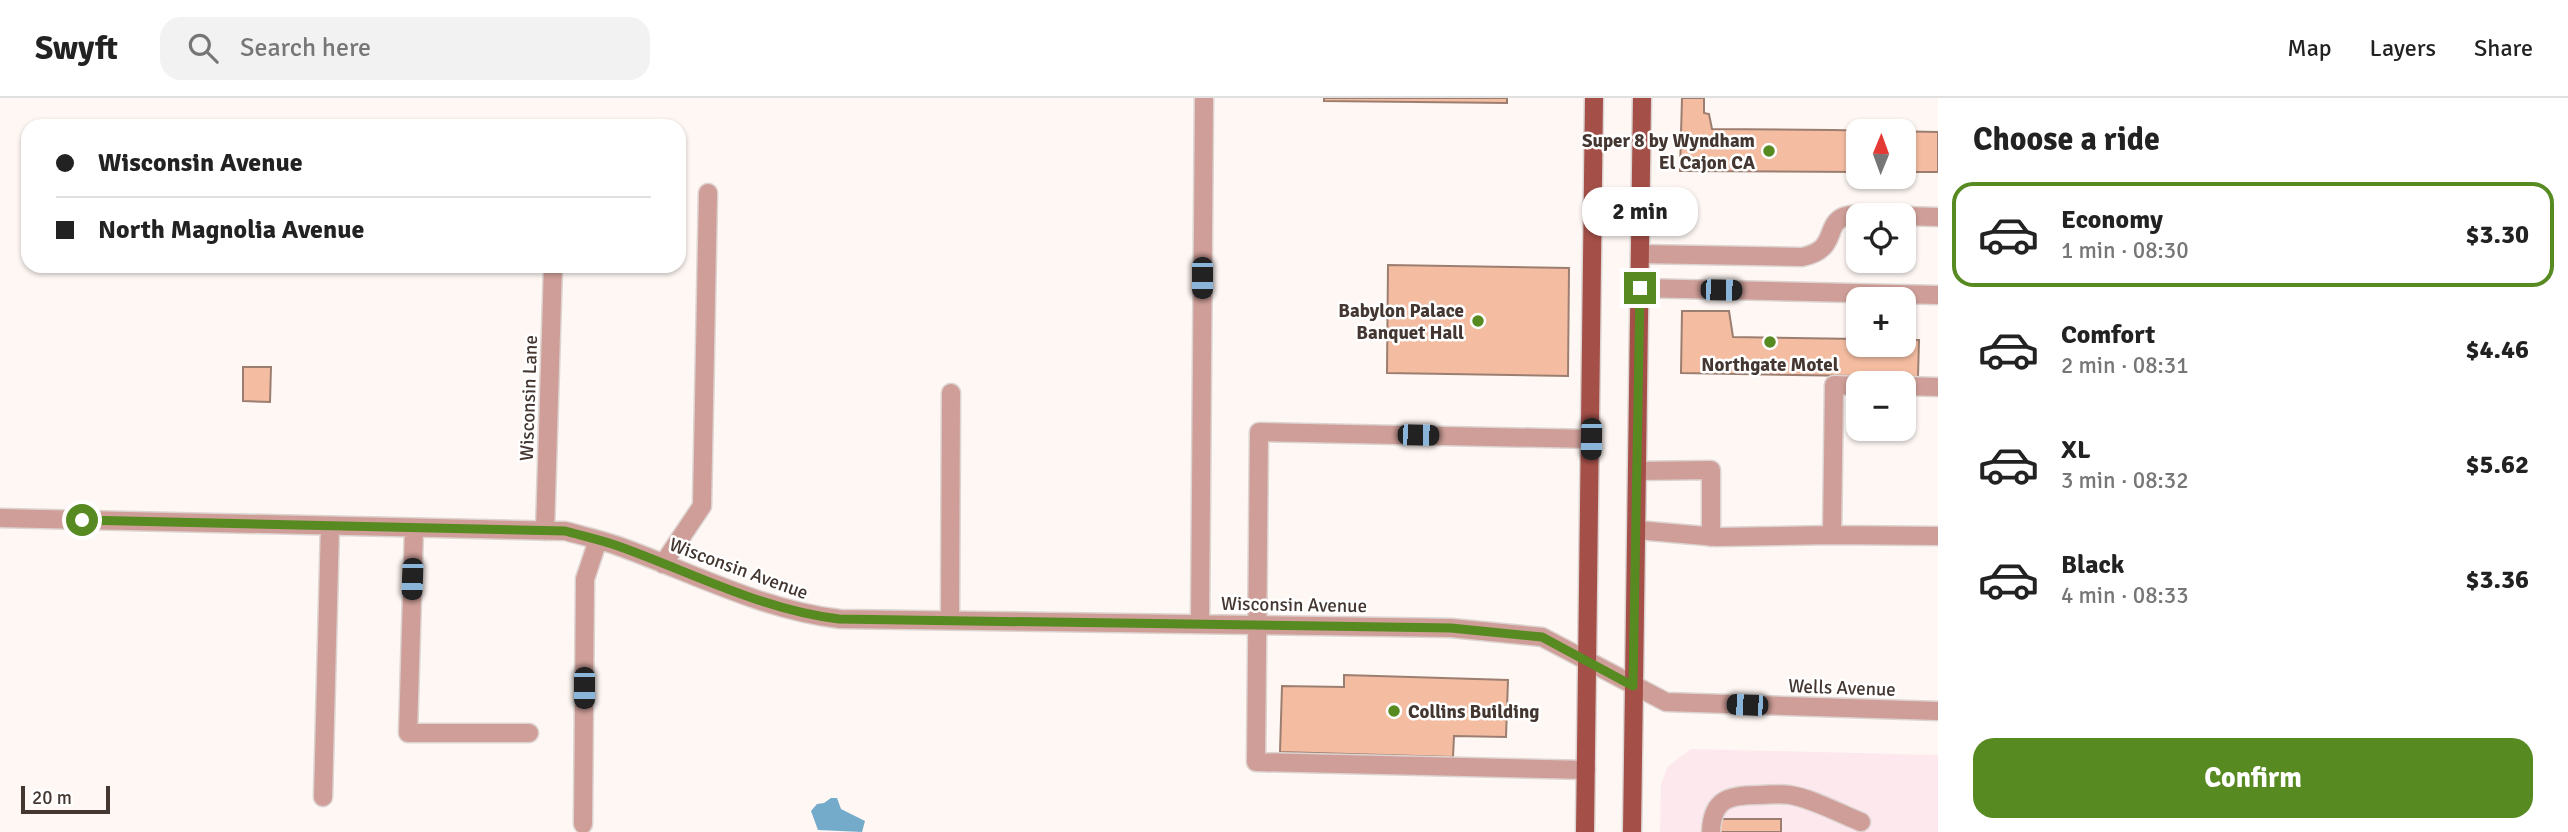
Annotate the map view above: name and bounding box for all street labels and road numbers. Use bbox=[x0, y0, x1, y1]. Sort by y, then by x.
street label: Wisconsin Lane bbox=[515, 335, 543, 461]
street label: Wisconsin Avenue bbox=[666, 533, 811, 605]
street label: Wisconsin Avenue bbox=[1221, 592, 1367, 618]
street label: Wells Avenue bbox=[1788, 674, 1896, 702]

